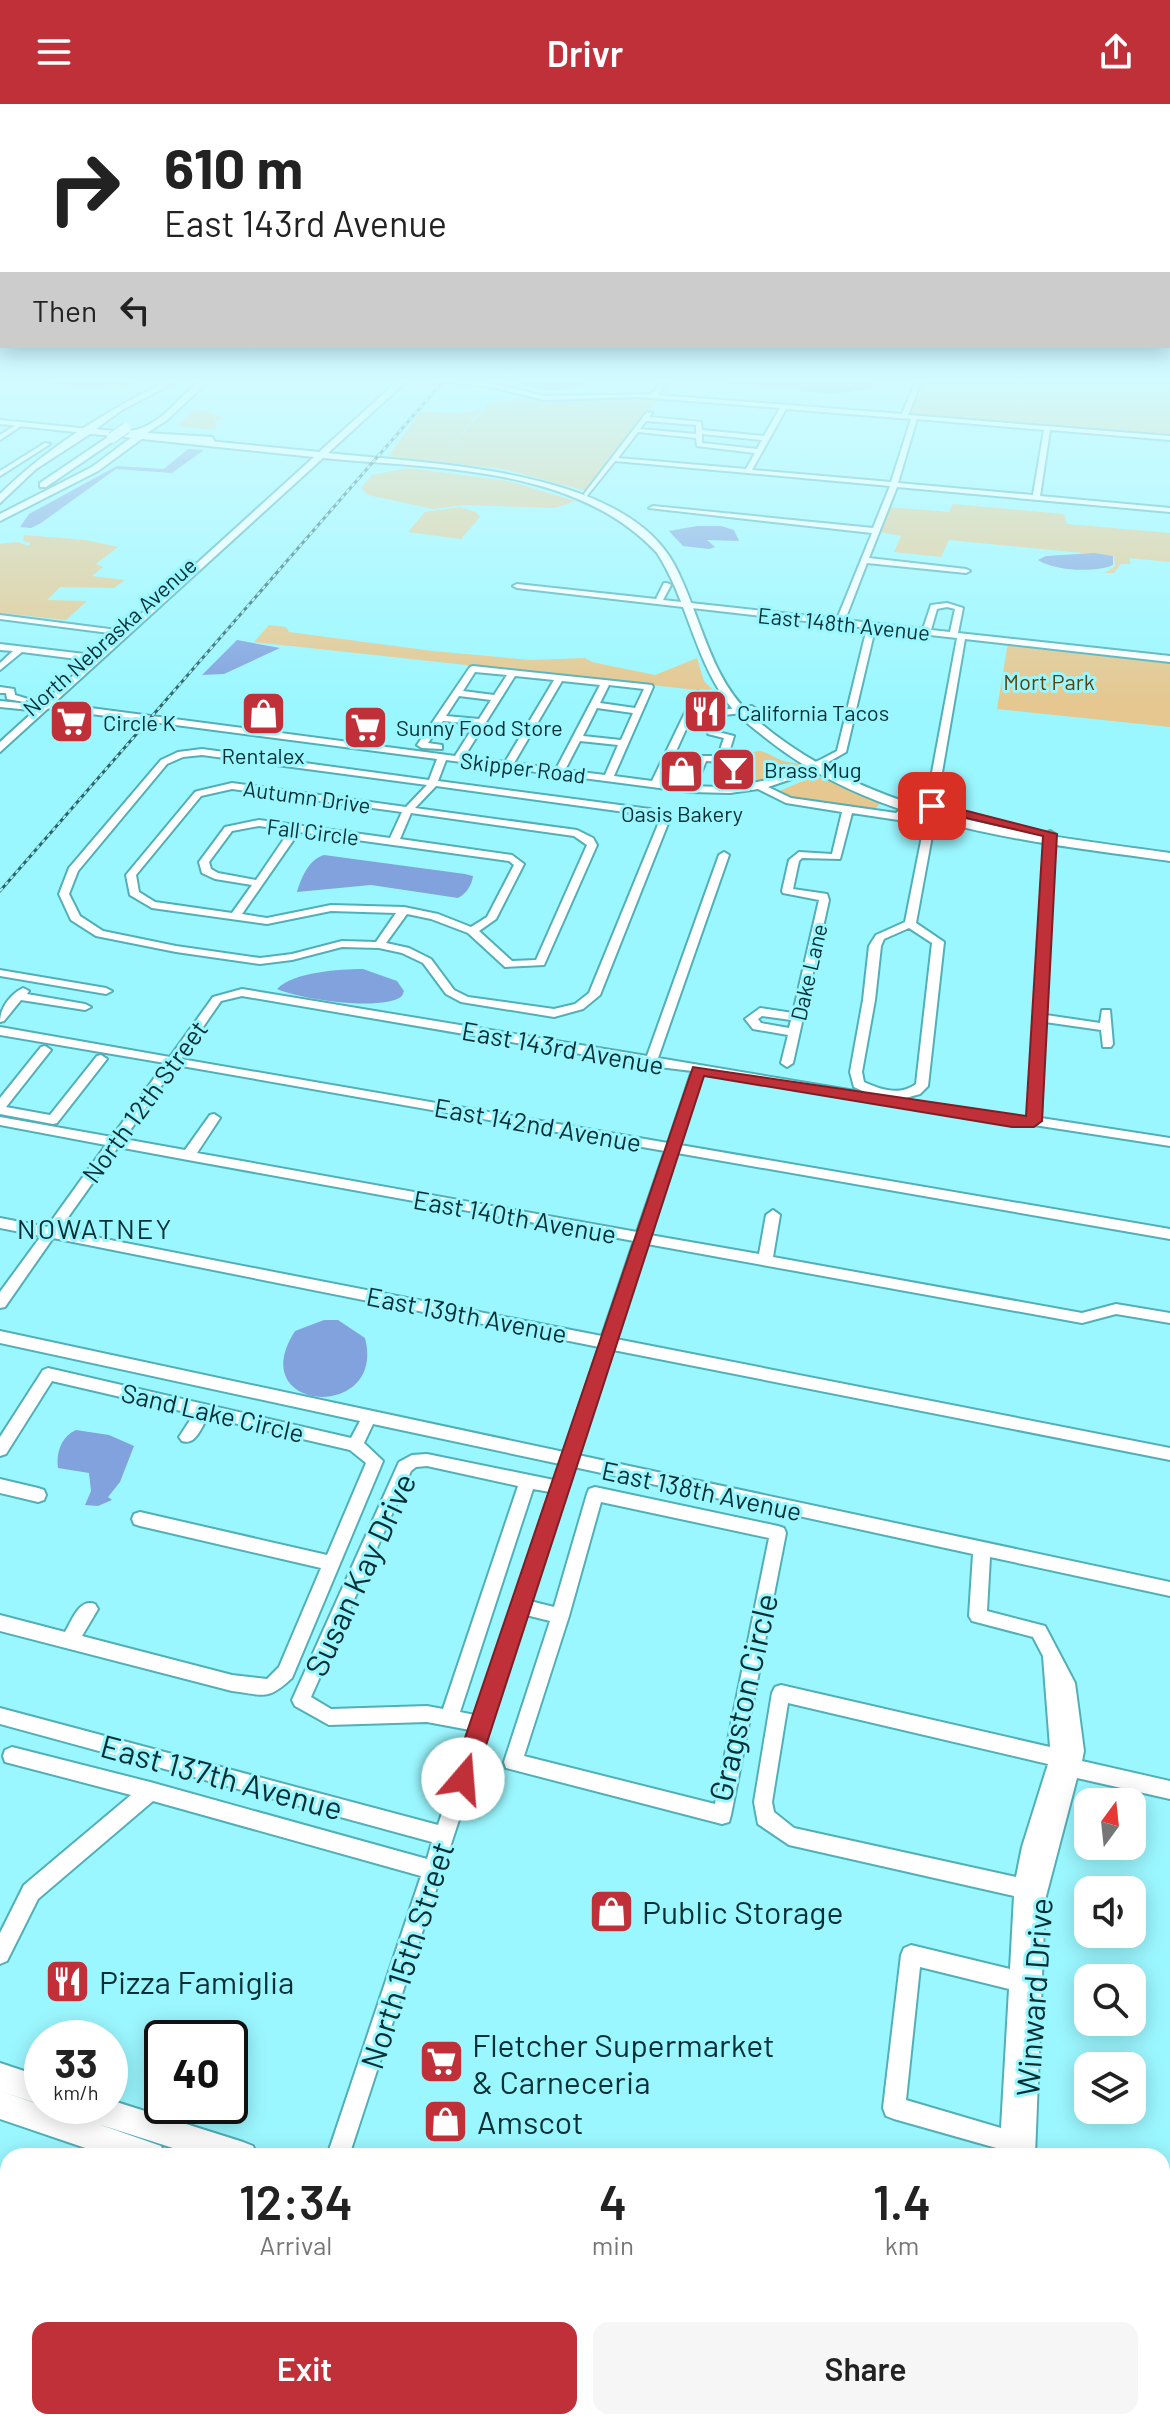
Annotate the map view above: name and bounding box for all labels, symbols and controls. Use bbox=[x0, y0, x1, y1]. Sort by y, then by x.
icon: menu bbox=[32, 30, 76, 74]
icon: share bbox=[1094, 30, 1138, 74]
text: Drivr bbox=[547, 31, 623, 74]
text: 610 m bbox=[164, 133, 303, 200]
icon: right bbox=[32, 136, 136, 240]
text: East 143rd Avenue bbox=[164, 201, 447, 244]
icon: left bbox=[113, 288, 157, 332]
text: Then bbox=[32, 292, 97, 328]
street label: North Nebraska Avenue bbox=[17, 551, 201, 721]
street label: East 148th Avenue bbox=[757, 601, 931, 645]
park label: Mort Park bbox=[1003, 668, 1095, 694]
restaurant icon: California Tacos bbox=[682, 688, 730, 736]
shop icon: Rentalex bbox=[239, 690, 287, 738]
supermarket icon: Circle K bbox=[48, 698, 96, 746]
place label: California Tacos bbox=[737, 699, 889, 725]
supermarket icon: Sunny Food Store bbox=[341, 703, 389, 751]
place label: Circle K bbox=[103, 709, 176, 735]
place label: Sunny Food Store bbox=[396, 714, 563, 740]
place label: Rentalex bbox=[221, 742, 305, 768]
bar icon: Brass Mug bbox=[709, 745, 757, 793]
street label: Skipper Road bbox=[459, 746, 587, 788]
shop icon: Oasis Bakery bbox=[658, 748, 706, 796]
place label: Brass Mug bbox=[764, 756, 862, 782]
pin bbox=[898, 772, 966, 840]
street label: Autumn Drive bbox=[242, 774, 372, 818]
icon: arrive bbox=[910, 784, 954, 828]
place label: Oasis Bakery bbox=[621, 800, 743, 826]
street label: Fall Circle bbox=[265, 812, 361, 850]
street label: Dake Lane bbox=[784, 921, 832, 1023]
street label: North 12th Street bbox=[75, 1014, 213, 1188]
street label: East 143rd Avenue bbox=[460, 1014, 666, 1080]
street label: East 142nd Avenue bbox=[432, 1091, 644, 1157]
street label: East 140th Avenue bbox=[411, 1183, 619, 1249]
district label: NOWATNEY bbox=[17, 1211, 173, 1245]
street label: East 139th Avenue bbox=[364, 1279, 570, 1349]
street label: Sand Lake Circle bbox=[119, 1376, 307, 1448]
street label: East 138th Avenue bbox=[599, 1454, 805, 1526]
street label: Susan Kay Drive bbox=[295, 1467, 423, 1681]
street label: Gragston Circle bbox=[700, 1589, 784, 1805]
street label: East 137th Avenue bbox=[97, 1725, 347, 1827]
position arrow bbox=[421, 1737, 505, 1821]
north arrow bbox=[1074, 1788, 1146, 1860]
map controls bbox=[1074, 1788, 1146, 2124]
street label: North 15th Street bbox=[351, 1837, 461, 2073]
button: sound bbox=[1074, 1876, 1146, 1948]
shop icon: Public Storage bbox=[587, 1887, 635, 1935]
place label: Public Storage bbox=[642, 1892, 844, 1930]
street label: Winward Drive bbox=[1007, 1896, 1059, 2098]
restaurant icon: Pizza Famiglia bbox=[44, 1957, 92, 2005]
place label: Pizza Famiglia bbox=[99, 1962, 294, 2000]
button: search bbox=[1074, 1964, 1146, 2036]
speed limit sign: 40 bbox=[144, 2020, 248, 2124]
place label: Fletcher Supermarket & Carneceria bbox=[472, 2025, 775, 2100]
text: 33 bbox=[54, 2038, 98, 2086]
supermarket icon: Fletcher Supermarket & Carneceria bbox=[417, 2038, 465, 2086]
button: layers bbox=[1074, 2052, 1146, 2124]
text: km/h bbox=[53, 2080, 99, 2104]
shop icon: Amscot bbox=[422, 2097, 470, 2145]
place label: Amscot bbox=[477, 2102, 584, 2140]
text: 12:34 bbox=[239, 2172, 353, 2230]
text: 4 bbox=[599, 2172, 627, 2230]
text: 1.4 bbox=[873, 2172, 931, 2230]
text: Arrival bbox=[260, 2229, 332, 2260]
text: min bbox=[592, 2229, 634, 2260]
text: km bbox=[885, 2229, 919, 2260]
button: Exit bbox=[32, 2322, 577, 2414]
button: Share bbox=[593, 2322, 1138, 2414]

